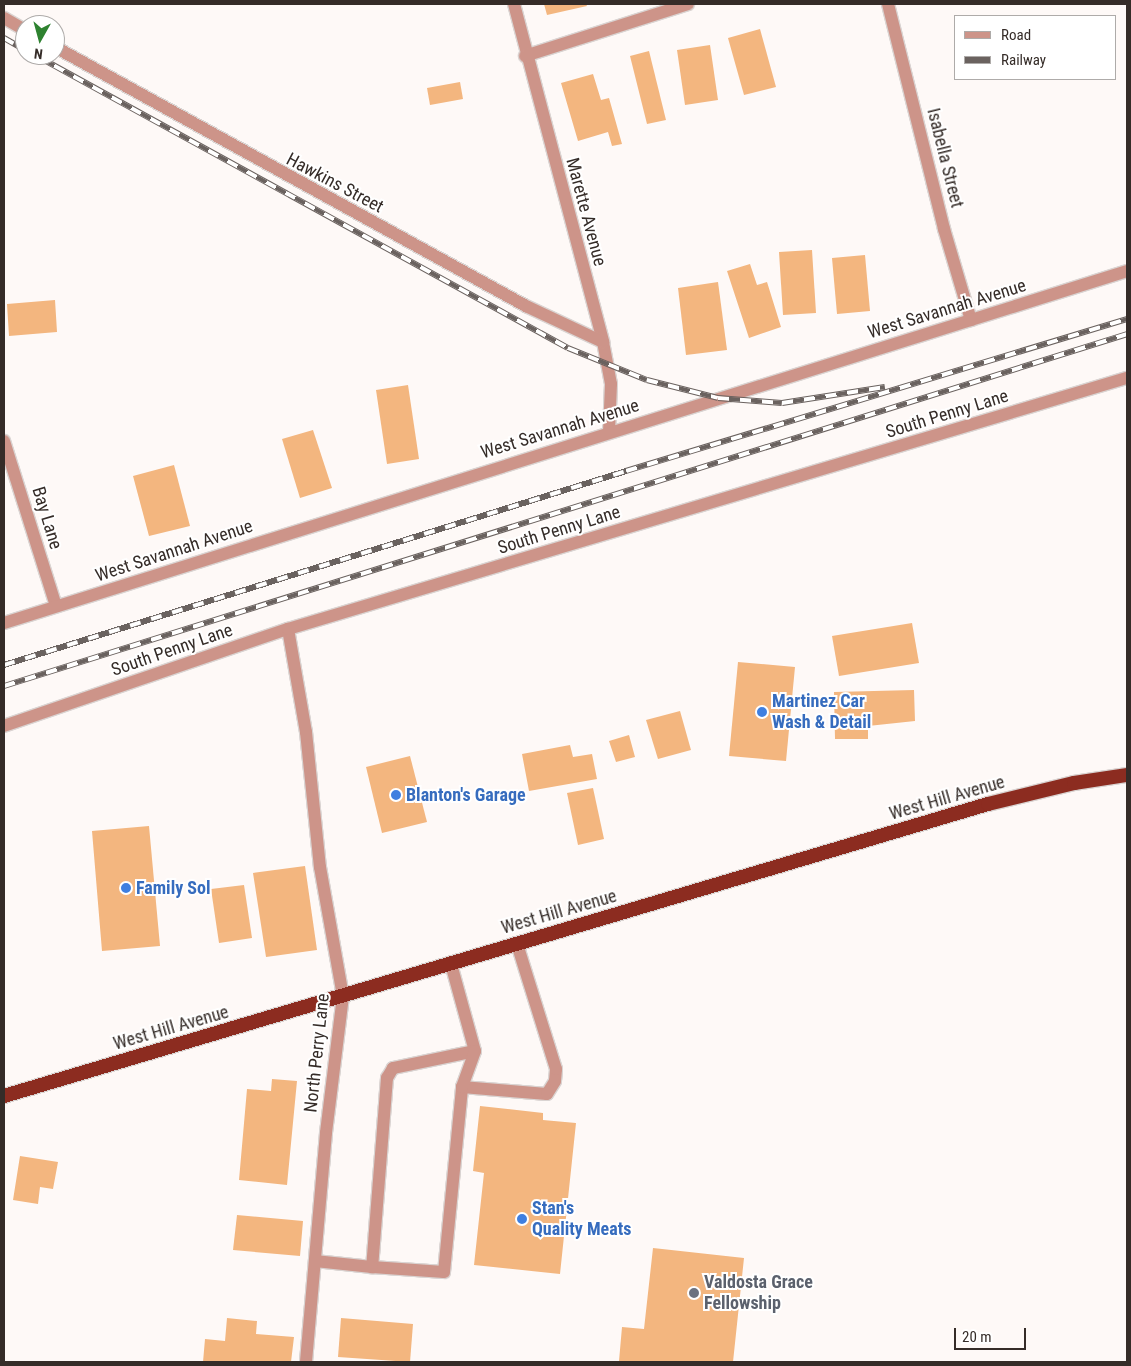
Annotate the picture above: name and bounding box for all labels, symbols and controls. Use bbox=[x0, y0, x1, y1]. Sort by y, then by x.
north arrow bbox=[15, 15, 65, 65]
legend bbox=[954, 15, 1116, 80]
text: Road bbox=[1001, 26, 1031, 44]
text: N bbox=[33, 45, 44, 62]
text: Railway bbox=[1001, 51, 1046, 69]
street label: Isabella Street bbox=[922, 106, 968, 210]
street label: Hawkins Street bbox=[283, 148, 387, 218]
street label: Marette Avenue bbox=[561, 156, 611, 268]
street label: West Savannah Avenue bbox=[865, 275, 1029, 343]
street label: South Penny Lane bbox=[883, 385, 1011, 443]
street label: West Savannah Avenue bbox=[478, 395, 642, 463]
street label: Bay Lane bbox=[27, 484, 67, 552]
street label: South Penny Lane bbox=[495, 501, 623, 559]
street label: West Savannah Avenue bbox=[93, 515, 255, 587]
street label: South Penny Lane bbox=[108, 619, 236, 681]
place label: Martinez Car Wash & Detail bbox=[772, 691, 871, 734]
marker: Martinez Car Wash & Detail bbox=[756, 706, 768, 718]
street label: West Hill Avenue bbox=[887, 771, 1007, 825]
place label: Blanton's Garage bbox=[406, 784, 526, 806]
marker: Blanton's Garage bbox=[390, 789, 402, 801]
place label: Family Sol bbox=[136, 877, 211, 899]
marker: Family Sol bbox=[120, 882, 132, 894]
street label: West Hill Avenue bbox=[499, 885, 619, 939]
street label: North Perry Lane bbox=[300, 992, 334, 1114]
street label: West Hill Avenue bbox=[111, 1001, 231, 1055]
place label: Stan's Quality Meats bbox=[532, 1198, 631, 1240]
marker: Stan's Quality Meats bbox=[516, 1213, 528, 1225]
place label: Valdosta Grace Fellowship bbox=[704, 1272, 813, 1315]
marker: Valdosta Grace Fellowship bbox=[688, 1287, 700, 1299]
scale bar bbox=[956, 1318, 1028, 1350]
text: 20 m bbox=[962, 1328, 992, 1346]

